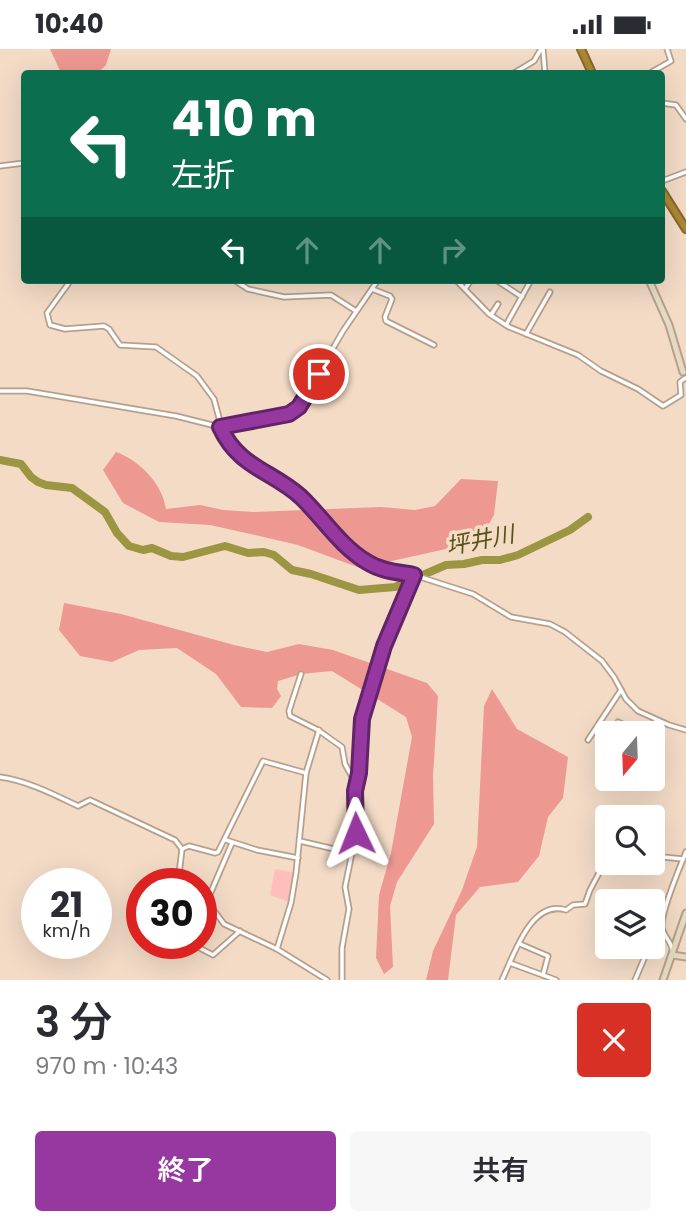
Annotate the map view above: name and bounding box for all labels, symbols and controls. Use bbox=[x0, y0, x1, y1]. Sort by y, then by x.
text: 10:40 bbox=[35, 6, 104, 42]
text: 410 m bbox=[171, 85, 317, 153]
icon: left bbox=[56, 98, 147, 189]
text: 左折 bbox=[171, 152, 235, 197]
icon: left bbox=[215, 231, 253, 269]
icon: ahead bbox=[288, 231, 326, 269]
icon: ahead bbox=[361, 231, 399, 269]
icon: right bbox=[434, 231, 472, 269]
pin bbox=[289, 344, 349, 404]
icon: arrive bbox=[300, 355, 338, 393]
water label: 坪井川 bbox=[443, 517, 520, 562]
north arrow bbox=[595, 721, 665, 791]
map controls bbox=[595, 721, 665, 959]
position arrow bbox=[319, 796, 393, 870]
button: search bbox=[595, 805, 665, 875]
speed limit sign: 30 bbox=[126, 868, 217, 959]
text: 21 bbox=[50, 880, 83, 929]
button: layers bbox=[595, 889, 665, 959]
text: km/h bbox=[43, 918, 90, 943]
text: 3 分 bbox=[35, 993, 112, 1052]
button: close bbox=[577, 1003, 651, 1077]
text: 970 m · 10:43 bbox=[35, 1050, 178, 1082]
button: 終了 bbox=[35, 1131, 336, 1211]
button: 共有 bbox=[350, 1131, 651, 1211]

